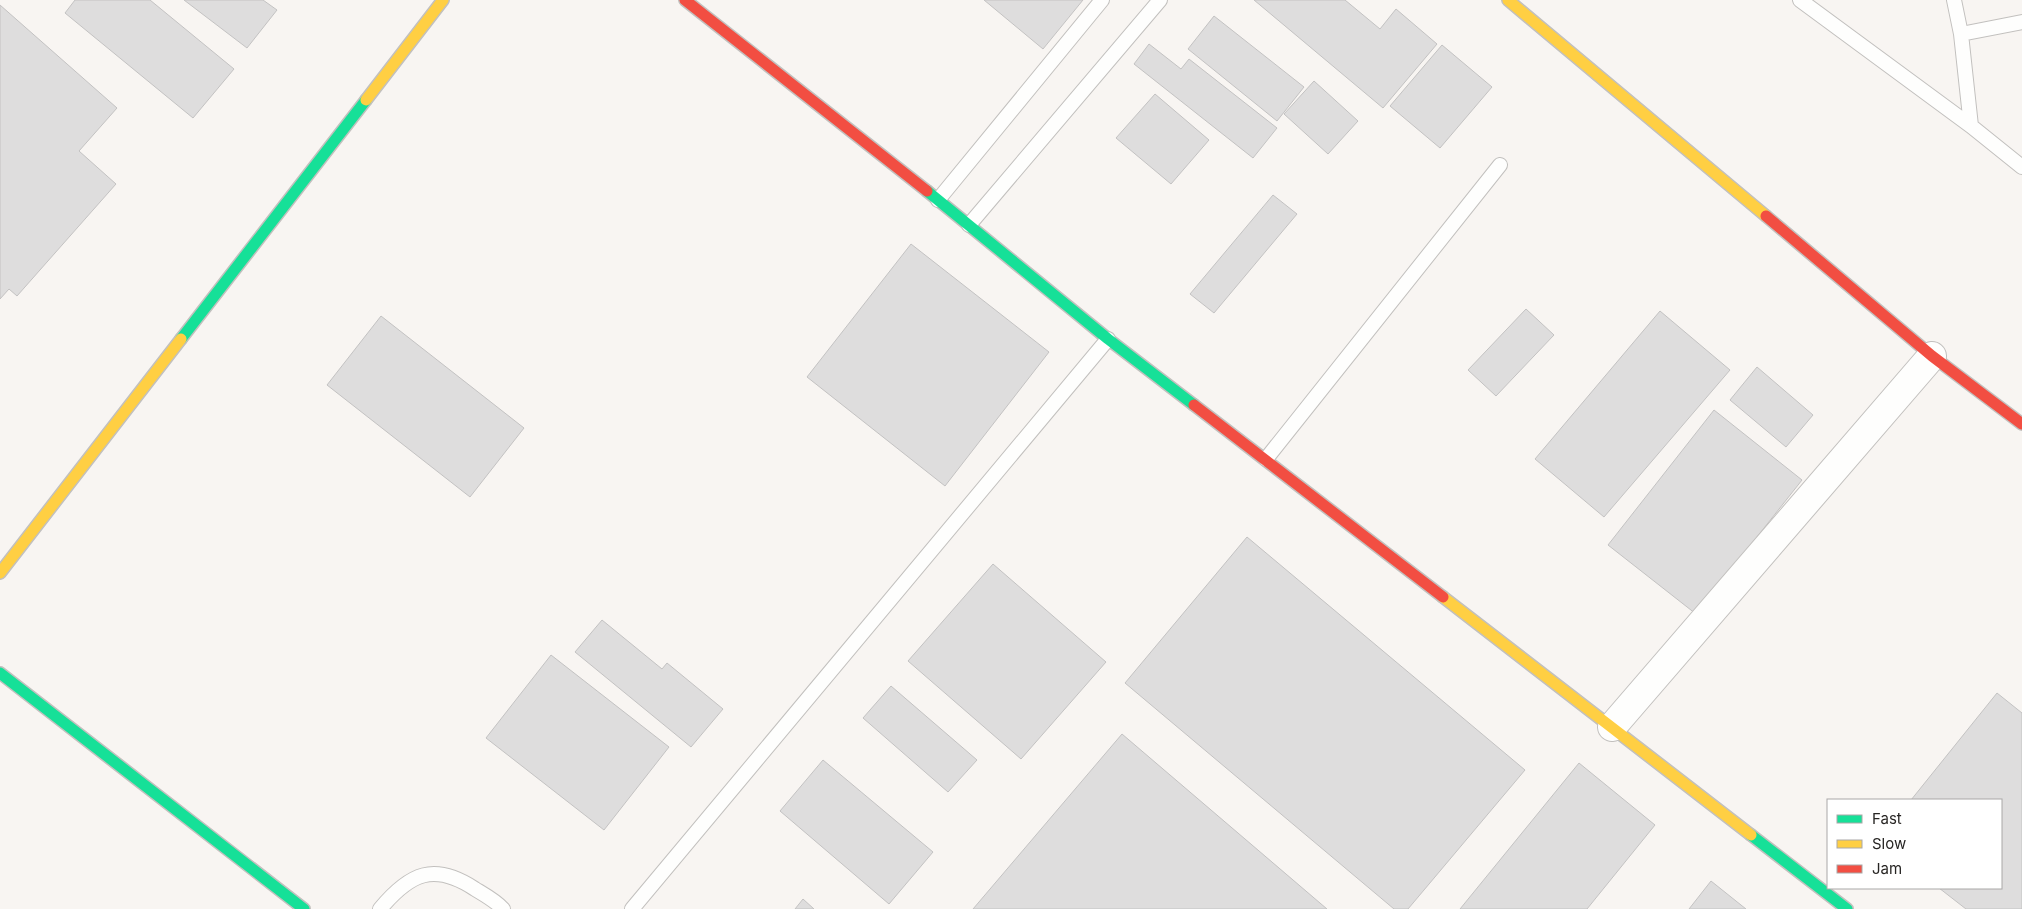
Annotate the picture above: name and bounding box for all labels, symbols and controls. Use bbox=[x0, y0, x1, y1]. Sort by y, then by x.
legend bbox=[1827, 799, 2002, 889]
text: Fast bbox=[1872, 809, 1902, 828]
text: Slow bbox=[1872, 834, 1906, 853]
text: Jam bbox=[1872, 859, 1902, 878]

